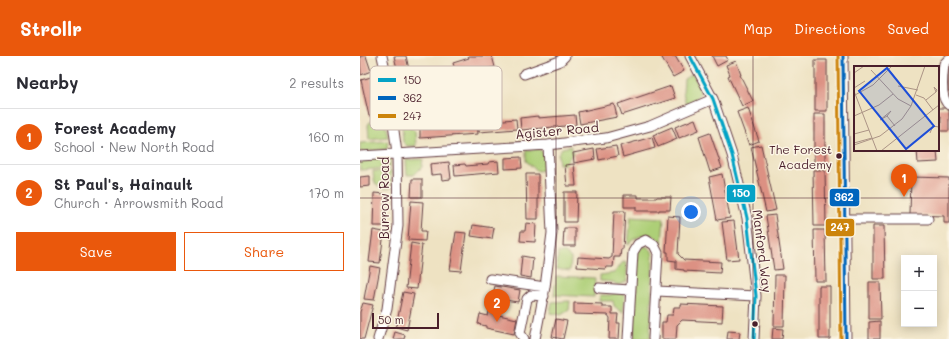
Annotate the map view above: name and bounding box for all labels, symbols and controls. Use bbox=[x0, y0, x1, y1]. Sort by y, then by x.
text: Strollr bbox=[20, 16, 82, 41]
text: Map bbox=[744, 19, 772, 38]
text: Directions bbox=[794, 19, 865, 38]
text: Saved bbox=[887, 19, 929, 38]
legend bbox=[370, 66, 502, 130]
inset map bbox=[854, 66, 939, 151]
text: Nearby bbox=[16, 71, 78, 93]
text: 150 bbox=[403, 72, 421, 87]
text: 2 results bbox=[289, 74, 344, 91]
text: 362 bbox=[403, 90, 422, 105]
text: 247 bbox=[403, 108, 422, 123]
text: Forest Academy bbox=[54, 118, 176, 138]
street label: Agister Road bbox=[515, 118, 599, 142]
text: 1 bbox=[26, 128, 32, 145]
text: 160 m bbox=[308, 128, 344, 145]
text: School · New North Road bbox=[54, 138, 214, 155]
place label: The Forest Academy bbox=[769, 141, 832, 172]
marker: The Forest Academy bbox=[834, 151, 844, 161]
street label: Burrow Road bbox=[375, 157, 392, 239]
pin: 1 bbox=[891, 164, 917, 197]
text: St Paul's, Hainault bbox=[54, 174, 193, 194]
text: 2 bbox=[25, 184, 33, 201]
text: 170 m bbox=[308, 184, 344, 201]
line badge: 150 bbox=[726, 184, 756, 203]
text: 150 bbox=[732, 185, 750, 200]
line badge: 362 bbox=[829, 188, 860, 207]
text: 362 bbox=[834, 189, 854, 204]
text: Church · Arrowsmith Road bbox=[54, 194, 223, 211]
your location bbox=[681, 202, 701, 222]
street label: Manford Way bbox=[749, 208, 777, 294]
line badge: 247 bbox=[825, 218, 855, 237]
text: 247 bbox=[830, 219, 850, 234]
button: Save bbox=[16, 232, 176, 271]
button: Share bbox=[184, 232, 344, 271]
map controls bbox=[901, 255, 937, 327]
button: + bbox=[901, 255, 937, 291]
pin: 2 bbox=[484, 289, 510, 322]
button: − bbox=[901, 291, 937, 327]
scale bar bbox=[372, 311, 439, 330]
text: 50 m bbox=[378, 312, 404, 327]
unlabelled marker bbox=[750, 319, 760, 329]

